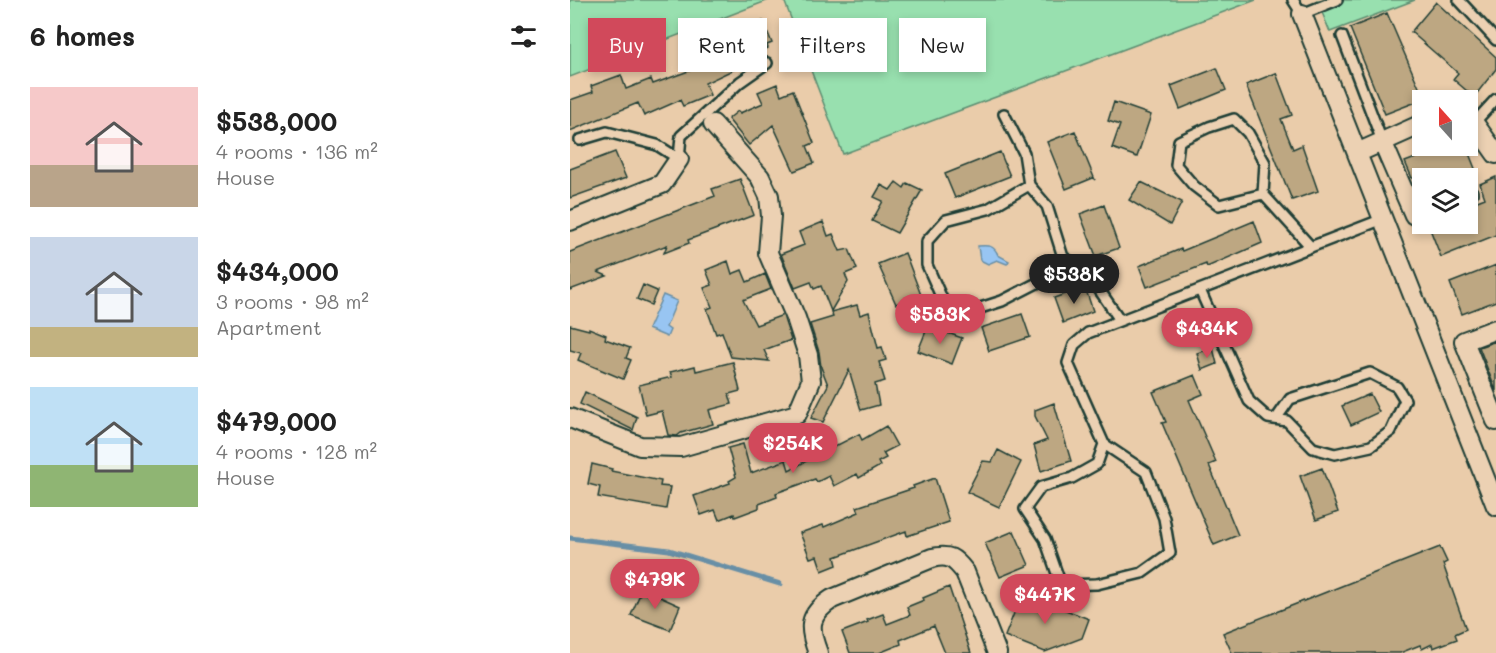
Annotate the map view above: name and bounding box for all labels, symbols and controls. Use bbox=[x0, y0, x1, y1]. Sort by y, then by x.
chip: Buy bbox=[588, 18, 666, 72]
chip: Rent bbox=[678, 18, 767, 72]
chip: Filters bbox=[779, 18, 887, 72]
chip: New bbox=[899, 18, 986, 72]
text: 6 homes bbox=[30, 19, 135, 53]
icon: filters bbox=[507, 20, 540, 53]
north arrow bbox=[1412, 90, 1478, 156]
map controls bbox=[1412, 90, 1478, 234]
text: $538,000 bbox=[216, 104, 337, 138]
icon: home bbox=[78, 111, 150, 183]
text: 4 rooms · 136 m² bbox=[216, 138, 378, 164]
text: House bbox=[216, 164, 275, 190]
button: layers bbox=[1412, 168, 1478, 234]
text: $434,000 bbox=[216, 254, 339, 288]
pin: $538K bbox=[1032, 254, 1116, 305]
text: $538K bbox=[1043, 260, 1105, 286]
icon: home bbox=[78, 261, 150, 333]
text: 3 rooms · 98 m² bbox=[216, 288, 369, 314]
pin: $583K bbox=[898, 294, 982, 345]
text: $583K bbox=[909, 300, 971, 326]
pin: $434K bbox=[1165, 308, 1249, 359]
text: Apartment bbox=[216, 314, 322, 340]
text: $434K bbox=[1176, 314, 1238, 340]
text: $479,000 bbox=[216, 404, 337, 438]
icon: home bbox=[78, 411, 150, 483]
pin: $254K bbox=[751, 423, 835, 474]
text: $254K bbox=[762, 429, 824, 455]
text: 4 rooms · 128 m² bbox=[216, 438, 377, 464]
text: House bbox=[216, 464, 275, 490]
pin: $479K bbox=[613, 559, 697, 610]
text: $479K bbox=[624, 565, 686, 591]
pin: $447K bbox=[1003, 574, 1087, 625]
text: $447K bbox=[1014, 580, 1076, 606]

